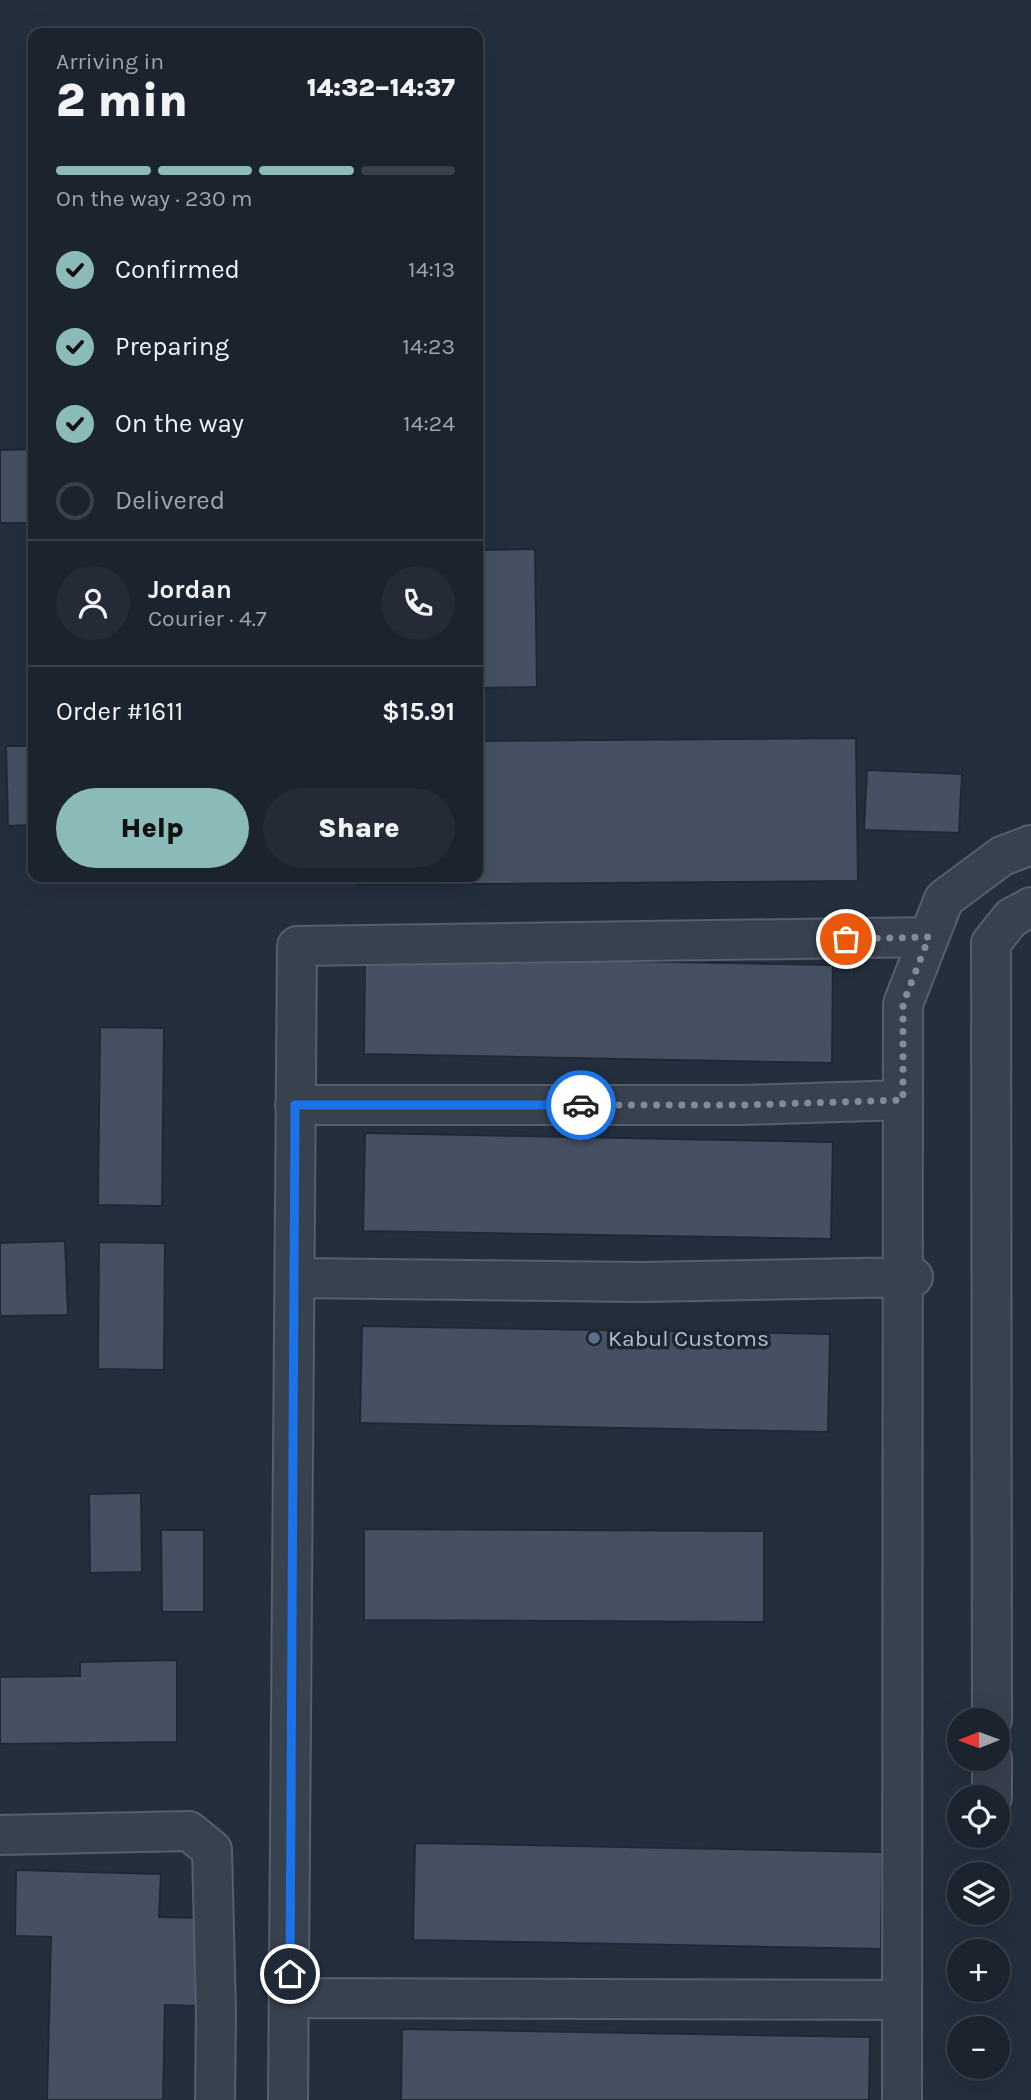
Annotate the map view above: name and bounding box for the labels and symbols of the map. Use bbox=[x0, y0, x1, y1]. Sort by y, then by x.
pin bbox=[816, 909, 876, 969]
courier bbox=[546, 1070, 616, 1140]
place label: Kabul Customs bbox=[608, 1325, 769, 1352]
marker: Kabul Customs bbox=[586, 1330, 602, 1346]
north arrow bbox=[947, 1708, 1010, 1771]
pin bbox=[260, 1944, 320, 2004]

